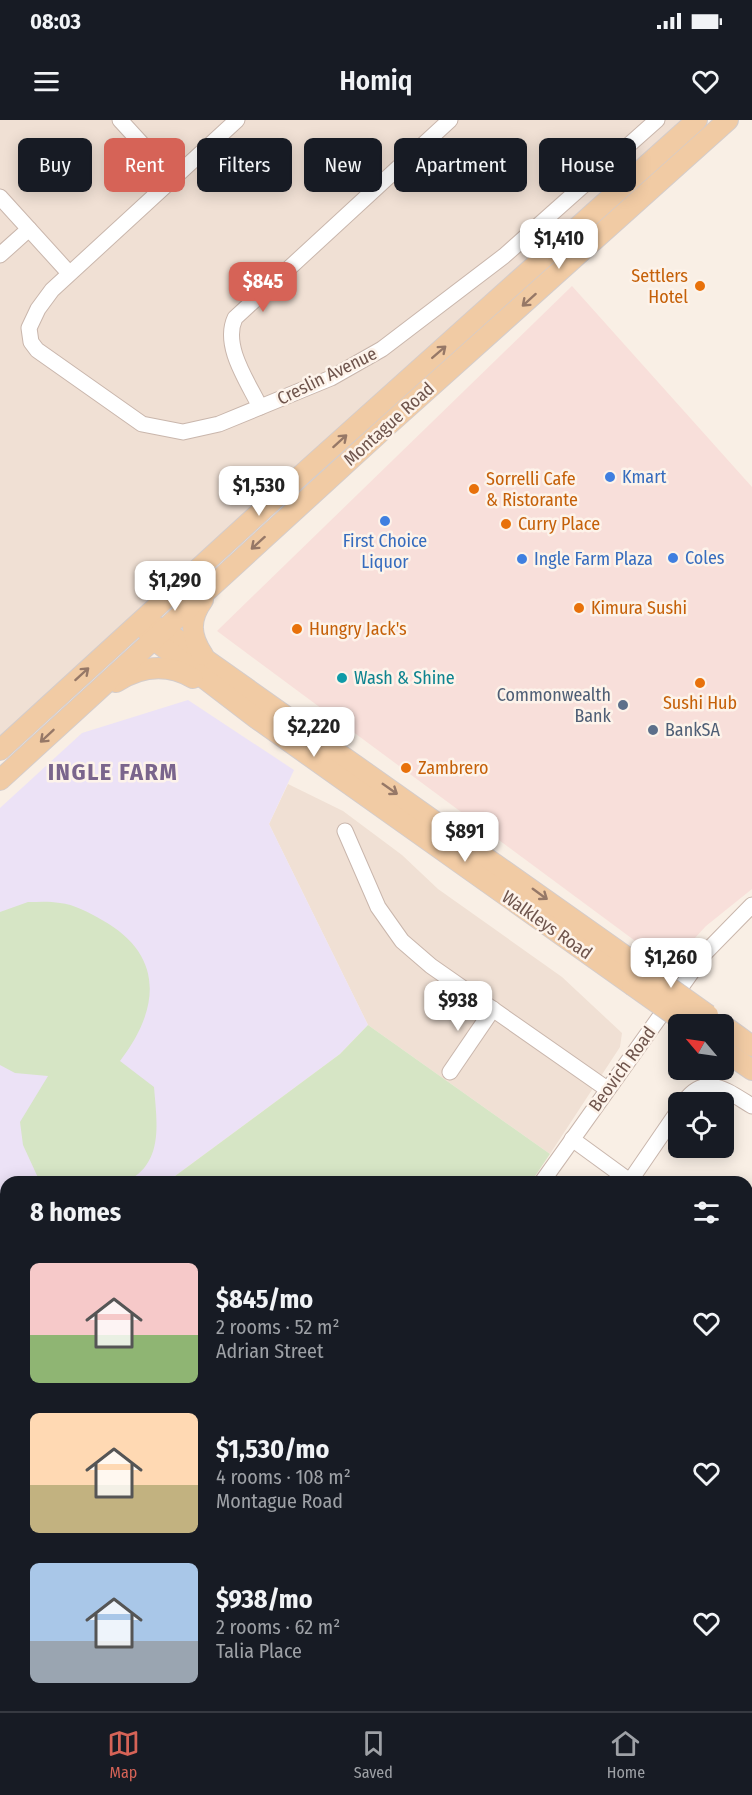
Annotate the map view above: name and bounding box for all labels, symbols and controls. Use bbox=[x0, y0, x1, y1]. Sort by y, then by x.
text: 08:03 bbox=[30, 8, 81, 35]
icon: menu bbox=[30, 65, 63, 98]
text: Homiq bbox=[340, 65, 412, 97]
icon: heart bbox=[689, 65, 722, 98]
chip: Buy bbox=[18, 138, 92, 192]
chip: Rent bbox=[104, 138, 185, 192]
chip: Filters bbox=[197, 138, 292, 192]
chip: New bbox=[304, 138, 382, 192]
chip: Apartment bbox=[394, 138, 527, 192]
chip: House bbox=[539, 138, 636, 192]
pin: $1,410 bbox=[510, 219, 608, 270]
text: $1,410 bbox=[534, 226, 584, 250]
pin: $845 bbox=[227, 262, 299, 313]
place label: Settlers Hotel bbox=[631, 265, 688, 308]
text: $845 bbox=[243, 269, 283, 293]
marker: Settlers Hotel bbox=[693, 279, 707, 293]
one-way arrow bbox=[522, 293, 537, 307]
street label: Creslin Avenue bbox=[273, 342, 381, 410]
one-way arrow bbox=[432, 345, 447, 359]
street label: Montague Road bbox=[339, 378, 439, 470]
one-way arrow bbox=[332, 434, 347, 448]
pin: $1,530 bbox=[210, 466, 308, 517]
place label: Kmart bbox=[622, 466, 666, 488]
place label: Sorrelli Cafe & Ristorante bbox=[486, 468, 578, 511]
marker: Kmart bbox=[603, 470, 617, 484]
text: $1,530 bbox=[233, 473, 285, 497]
marker: Sorrelli Cafe & Ristorante bbox=[467, 482, 481, 496]
place label: Curry Place bbox=[518, 513, 600, 535]
marker: First Choice Liquor bbox=[378, 514, 392, 528]
marker: Curry Place bbox=[499, 517, 513, 531]
place label: First Choice Liquor bbox=[343, 530, 427, 573]
one-way arrow bbox=[251, 536, 266, 550]
place label: Coles bbox=[685, 547, 725, 569]
place label: Ingle Farm Plaza bbox=[534, 548, 653, 570]
marker: Coles bbox=[666, 551, 680, 565]
marker: Ingle Farm Plaza bbox=[515, 552, 529, 566]
pin: $1,290 bbox=[126, 561, 224, 612]
text: $1,290 bbox=[149, 568, 201, 592]
place label: Kimura Sushi bbox=[591, 597, 687, 619]
marker: Kimura Sushi bbox=[572, 601, 586, 615]
place label: Hungry Jack's bbox=[309, 618, 407, 640]
marker: Hungry Jack's bbox=[290, 622, 304, 636]
place label: Wash & Shine bbox=[354, 667, 455, 689]
one-way arrow bbox=[74, 668, 89, 682]
marker: Wash & Shine bbox=[335, 671, 349, 685]
marker: Sushi Hub bbox=[693, 676, 707, 690]
place label: Commonwealth Bank bbox=[497, 684, 612, 727]
place label: Sushi Hub bbox=[663, 692, 737, 714]
marker: Commonwealth Bank bbox=[616, 698, 630, 712]
pin: $2,220 bbox=[265, 707, 363, 758]
text: $2,220 bbox=[288, 714, 340, 738]
place label: BankSA bbox=[665, 719, 720, 741]
marker: BankSA bbox=[646, 723, 660, 737]
one-way arrow bbox=[40, 729, 55, 744]
place label: Zambrero bbox=[418, 757, 488, 779]
district label: INGLE FARM bbox=[48, 758, 178, 786]
marker: Zambrero bbox=[399, 761, 413, 775]
one-way arrow bbox=[382, 783, 398, 795]
pin: $891 bbox=[429, 812, 501, 863]
text: $891 bbox=[446, 819, 484, 843]
street label: Walkleys Road bbox=[498, 886, 596, 964]
one-way arrow bbox=[532, 888, 548, 900]
pin: $1,260 bbox=[622, 938, 720, 989]
text: $1,260 bbox=[645, 945, 697, 969]
pin: $938 bbox=[422, 981, 494, 1032]
text: $938 bbox=[438, 988, 478, 1012]
north arrow bbox=[668, 1014, 734, 1080]
map controls bbox=[668, 1014, 734, 1158]
street label: Beovich Road bbox=[584, 1022, 660, 1116]
button: locate bbox=[668, 1092, 734, 1158]
icon: filters bbox=[690, 1196, 723, 1229]
text: 8 homes bbox=[30, 1197, 121, 1228]
text: $845/mo bbox=[216, 1284, 313, 1315]
icon: home bbox=[78, 1287, 150, 1359]
icon: heart bbox=[690, 1307, 723, 1340]
text: 2 rooms · 52 m² bbox=[216, 1315, 340, 1339]
text: Adrian Street bbox=[216, 1339, 323, 1363]
text: $1,530/mo bbox=[216, 1434, 329, 1465]
icon: home bbox=[78, 1437, 150, 1509]
icon: heart bbox=[690, 1457, 723, 1490]
text: 4 rooms · 108 m² bbox=[216, 1465, 351, 1489]
text: Montague Road bbox=[216, 1489, 343, 1513]
text: $938/mo bbox=[216, 1584, 313, 1615]
icon: home bbox=[78, 1587, 150, 1659]
icon: heart bbox=[690, 1607, 723, 1640]
text: 2 rooms · 62 m² bbox=[216, 1615, 340, 1639]
text: Talia Place bbox=[216, 1639, 302, 1663]
tab: Map bbox=[107, 1727, 140, 1782]
tab: Saved bbox=[354, 1727, 393, 1782]
tab: Home bbox=[607, 1727, 645, 1782]

